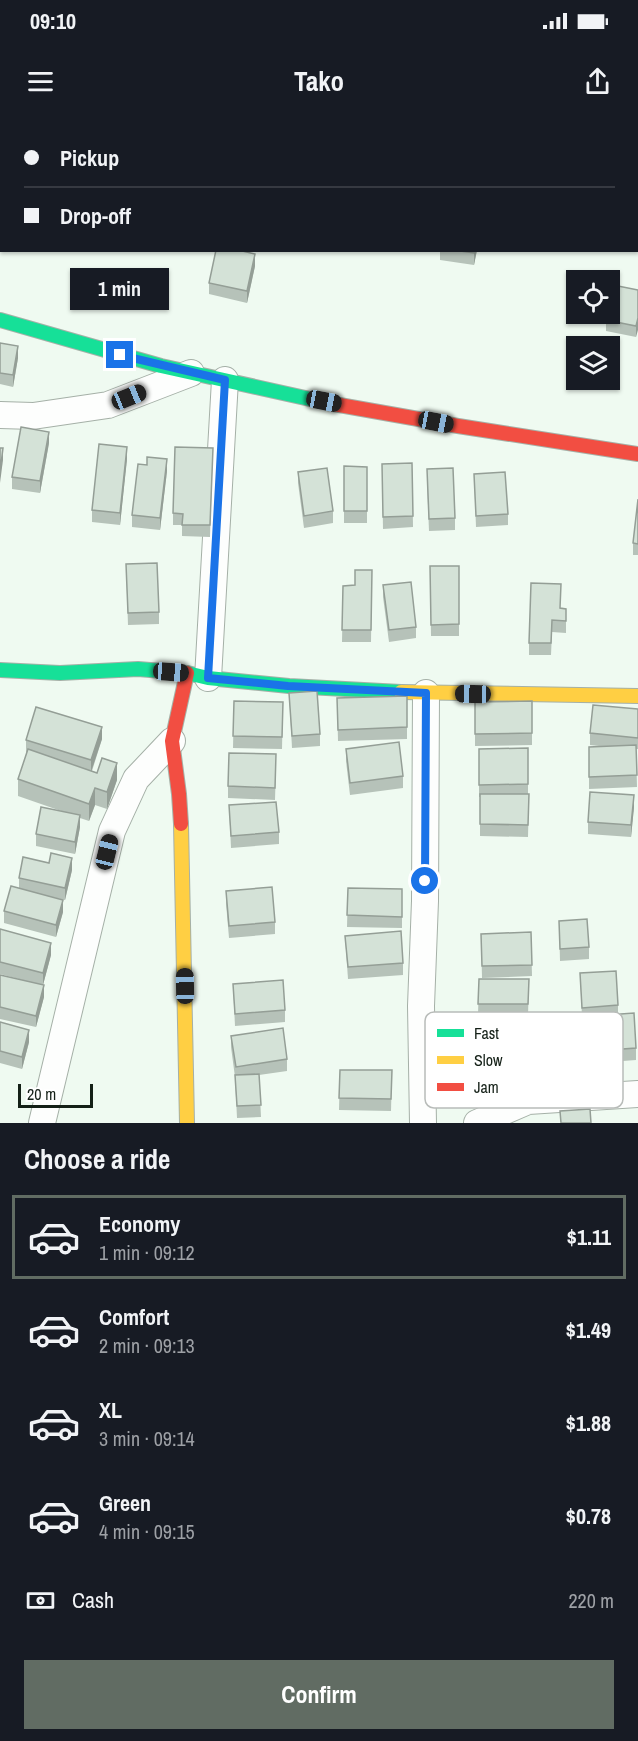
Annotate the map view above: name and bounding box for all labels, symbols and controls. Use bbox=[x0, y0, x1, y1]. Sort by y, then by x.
text: 09:10 bbox=[30, 6, 76, 36]
text: Tako bbox=[294, 63, 344, 99]
icon: menu bbox=[24, 65, 57, 98]
icon: share bbox=[581, 65, 614, 98]
text: Pickup bbox=[60, 143, 119, 173]
text: Drop-off bbox=[60, 201, 131, 231]
callout: 1 min bbox=[70, 268, 170, 310]
map controls bbox=[566, 270, 620, 390]
button: locate bbox=[566, 270, 620, 324]
text: 1 min bbox=[98, 275, 141, 302]
button: layers bbox=[566, 336, 620, 390]
route end bbox=[106, 341, 133, 368]
car bbox=[109, 382, 149, 412]
car bbox=[305, 389, 343, 413]
car bbox=[417, 410, 455, 434]
car bbox=[152, 662, 190, 682]
car bbox=[455, 685, 491, 703]
car bbox=[94, 832, 120, 872]
route start bbox=[411, 867, 438, 894]
car bbox=[176, 968, 194, 1004]
legend bbox=[425, 1012, 623, 1108]
text: Fast bbox=[474, 1022, 499, 1044]
text: Slow bbox=[474, 1049, 503, 1071]
text: Jam bbox=[474, 1076, 499, 1098]
scale bar bbox=[18, 1081, 93, 1109]
text: 20 m bbox=[27, 1083, 56, 1105]
text: Choose a ride bbox=[24, 1141, 170, 1177]
text: Economy bbox=[99, 1209, 180, 1239]
icon: car bbox=[27, 1210, 81, 1264]
text: $1.11 bbox=[567, 1222, 611, 1252]
text: 1 min · 09:12 bbox=[99, 1239, 195, 1266]
text: Comfort bbox=[99, 1302, 169, 1332]
icon: car bbox=[27, 1303, 81, 1357]
text: $1.49 bbox=[566, 1315, 611, 1345]
text: 2 min · 09:13 bbox=[99, 1332, 195, 1359]
text: XL bbox=[99, 1395, 122, 1425]
icon: car bbox=[27, 1396, 81, 1450]
text: $1.88 bbox=[566, 1408, 611, 1438]
text: 3 min · 09:14 bbox=[99, 1425, 195, 1452]
text: Green bbox=[99, 1488, 151, 1518]
icon: car bbox=[27, 1489, 81, 1543]
text: $0.78 bbox=[566, 1501, 611, 1531]
text: 4 min · 09:15 bbox=[99, 1518, 195, 1545]
icon: cash bbox=[24, 1584, 57, 1617]
text: Cash bbox=[72, 1585, 114, 1615]
text: 220 m bbox=[568, 1587, 614, 1614]
button: Confirm bbox=[24, 1660, 614, 1729]

